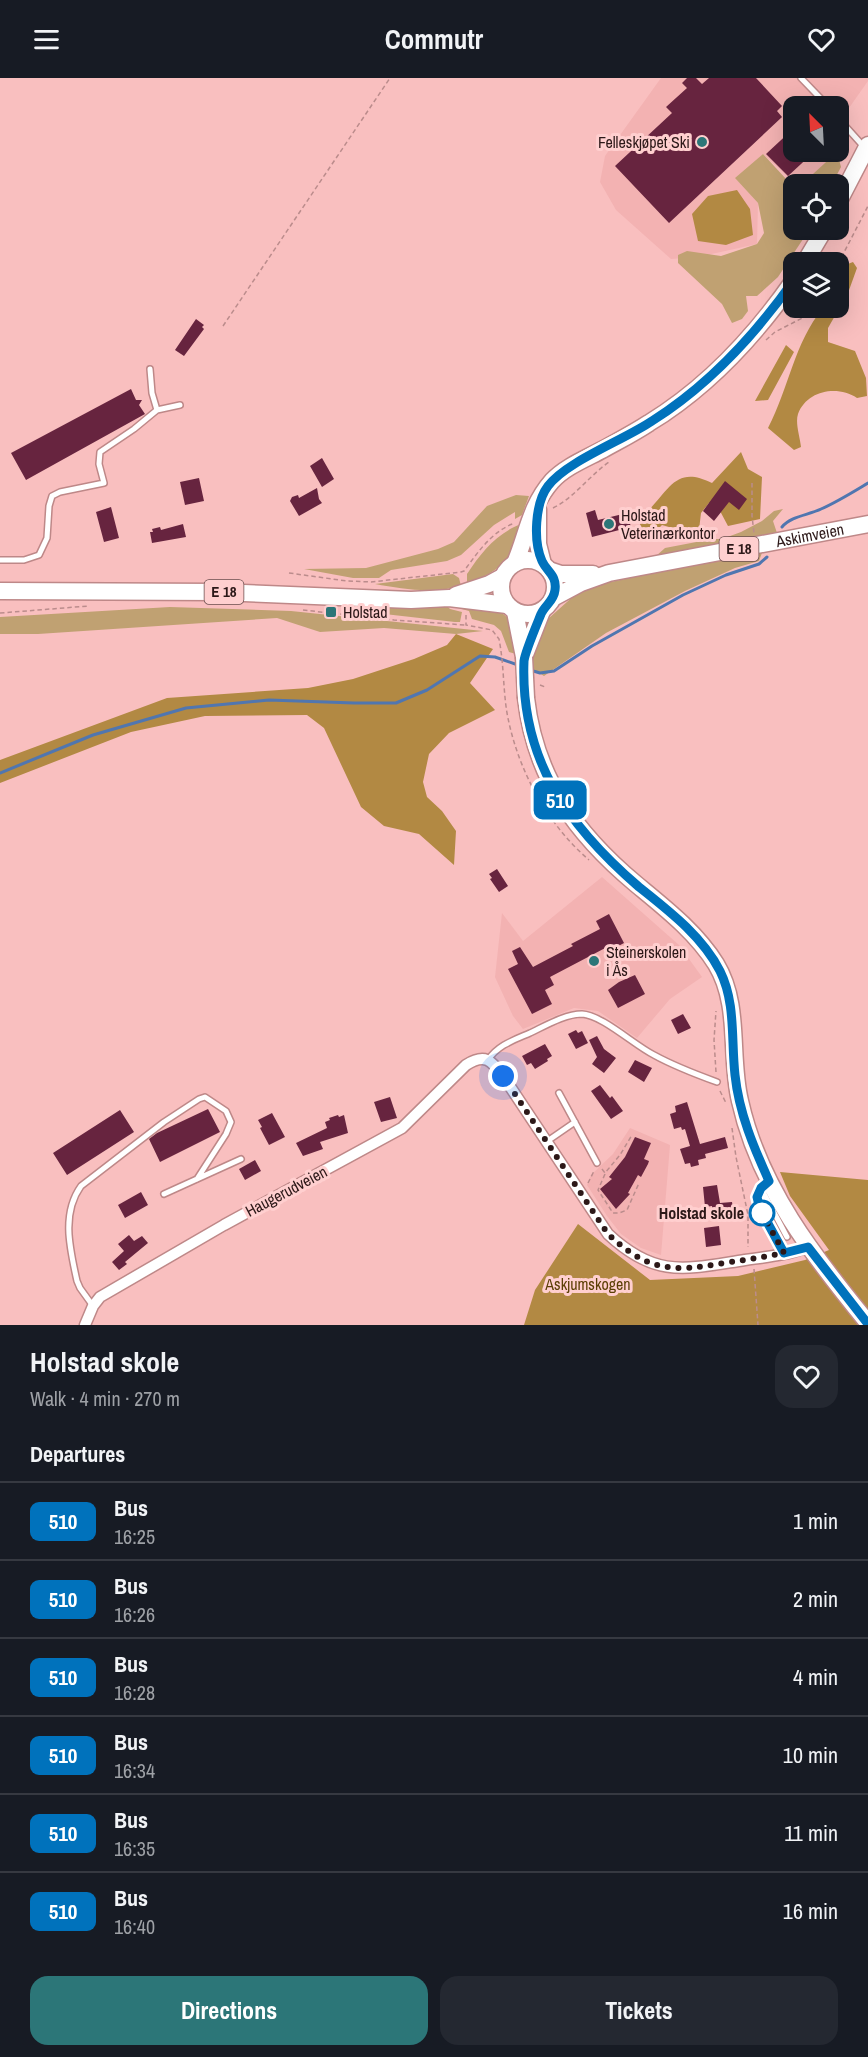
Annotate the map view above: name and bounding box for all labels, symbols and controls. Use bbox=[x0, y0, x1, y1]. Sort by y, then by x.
text: Commutr bbox=[385, 21, 483, 57]
icon: menu bbox=[30, 23, 63, 56]
icon: heart bbox=[805, 23, 838, 56]
north arrow bbox=[783, 96, 849, 162]
map controls bbox=[783, 96, 849, 318]
place label: Felleskjøpet Ski bbox=[598, 131, 690, 153]
marker: Felleskjøpet Ski bbox=[695, 135, 709, 149]
button: locate bbox=[783, 174, 849, 240]
button: layers bbox=[783, 252, 849, 318]
place label: Holstad Veterinærkontor bbox=[621, 504, 716, 544]
marker: Holstad Veterinærkontor bbox=[602, 517, 616, 531]
street label: Askimveien bbox=[773, 518, 846, 552]
road number: E 18 bbox=[720, 537, 758, 561]
road number: E 18 bbox=[204, 580, 244, 604]
place label: Holstad bbox=[343, 601, 387, 623]
marker: Holstad bbox=[324, 605, 338, 619]
line badge: 510 bbox=[526, 780, 594, 820]
text: 510 bbox=[546, 786, 574, 815]
place label: Steinerskolen i Ås bbox=[606, 941, 686, 981]
marker: Steinerskolen i Ås bbox=[587, 954, 601, 968]
your location bbox=[488, 1061, 518, 1091]
street label: Haugerudveien bbox=[241, 1160, 331, 1222]
marker: Holstad skole bbox=[749, 1200, 775, 1226]
place label: Holstad skole bbox=[659, 1202, 744, 1224]
park label: Askjumskogen bbox=[544, 1273, 631, 1295]
text: Holstad skole bbox=[30, 1343, 179, 1381]
button: heart bbox=[775, 1345, 838, 1408]
text: Walk · 4 min · 270 m bbox=[30, 1385, 180, 1412]
text: Departures bbox=[30, 1439, 125, 1469]
text: Bus bbox=[114, 1493, 148, 1523]
text: 1 min bbox=[793, 1506, 838, 1536]
text: 510 bbox=[49, 1507, 77, 1536]
text: 16:25 bbox=[114, 1523, 155, 1550]
text: Bus bbox=[114, 1571, 148, 1601]
text: 2 min bbox=[793, 1584, 838, 1614]
text: 510 bbox=[49, 1585, 77, 1614]
text: 16:26 bbox=[114, 1601, 155, 1628]
text: Bus bbox=[114, 1649, 148, 1679]
text: 4 min bbox=[793, 1662, 838, 1692]
text: 510 bbox=[49, 1663, 77, 1692]
text: 16:28 bbox=[114, 1679, 155, 1706]
text: Bus bbox=[114, 1727, 148, 1757]
text: 10 min bbox=[783, 1740, 838, 1770]
text: 510 bbox=[49, 1741, 77, 1770]
text: 16:34 bbox=[114, 1757, 155, 1784]
text: Bus bbox=[114, 1805, 148, 1835]
text: 11 min bbox=[784, 1818, 838, 1848]
text: 510 bbox=[49, 1819, 77, 1848]
text: 16:35 bbox=[114, 1835, 155, 1862]
text: Bus bbox=[114, 1883, 148, 1913]
text: 16 min bbox=[783, 1896, 838, 1926]
text: 510 bbox=[49, 1897, 77, 1926]
text: 16:40 bbox=[114, 1913, 155, 1940]
button: Directions bbox=[30, 1976, 428, 2045]
button: Tickets bbox=[440, 1976, 838, 2045]

